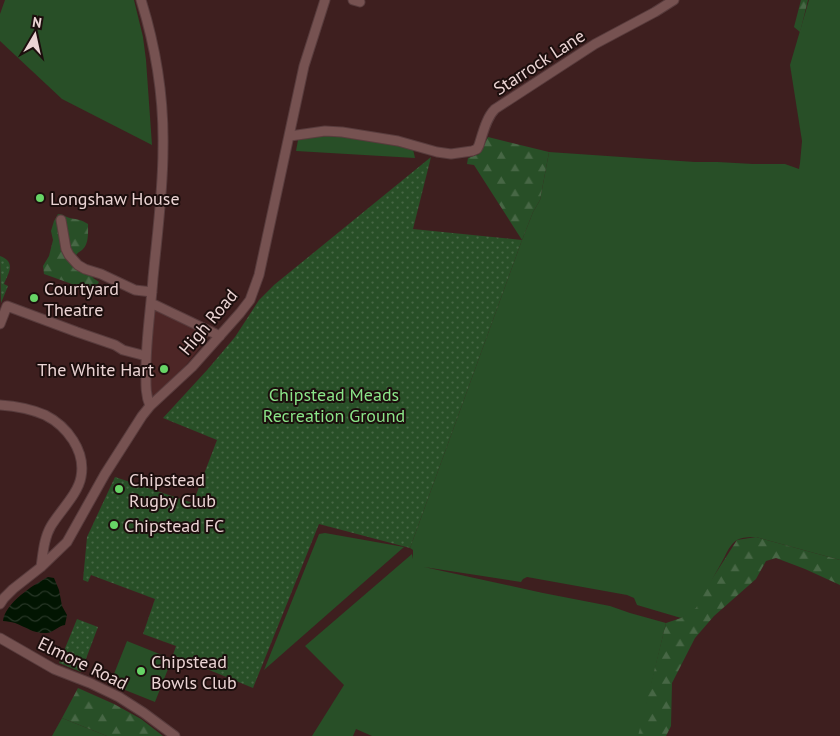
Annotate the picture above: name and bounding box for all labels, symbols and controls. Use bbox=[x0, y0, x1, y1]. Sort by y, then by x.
north arrow bbox=[10, 10, 60, 60]
text: N bbox=[31, 13, 43, 32]
street label: Starrock Lane bbox=[489, 24, 589, 100]
place label: Longshaw House bbox=[50, 187, 180, 210]
marker: Longshaw House bbox=[34, 192, 46, 204]
place label: Courtyard Theatre bbox=[44, 277, 119, 321]
street label: High Road bbox=[174, 284, 242, 360]
marker: Courtyard Theatre bbox=[28, 292, 40, 304]
place label: The White Hart bbox=[37, 358, 154, 381]
marker: The White Hart bbox=[158, 363, 170, 375]
park label: Chipstead Meads Recreation Ground bbox=[263, 383, 405, 427]
place label: Chipstead Rugby Club bbox=[129, 468, 216, 512]
marker: Chipstead Rugby Club bbox=[113, 483, 125, 495]
place label: Chipstead FC bbox=[124, 514, 224, 537]
marker: Chipstead FC bbox=[108, 519, 120, 531]
street label: Elmore Road bbox=[34, 631, 132, 695]
place label: Chipstead Bowls Club bbox=[151, 650, 237, 694]
marker: Chipstead Bowls Club bbox=[135, 665, 147, 677]

